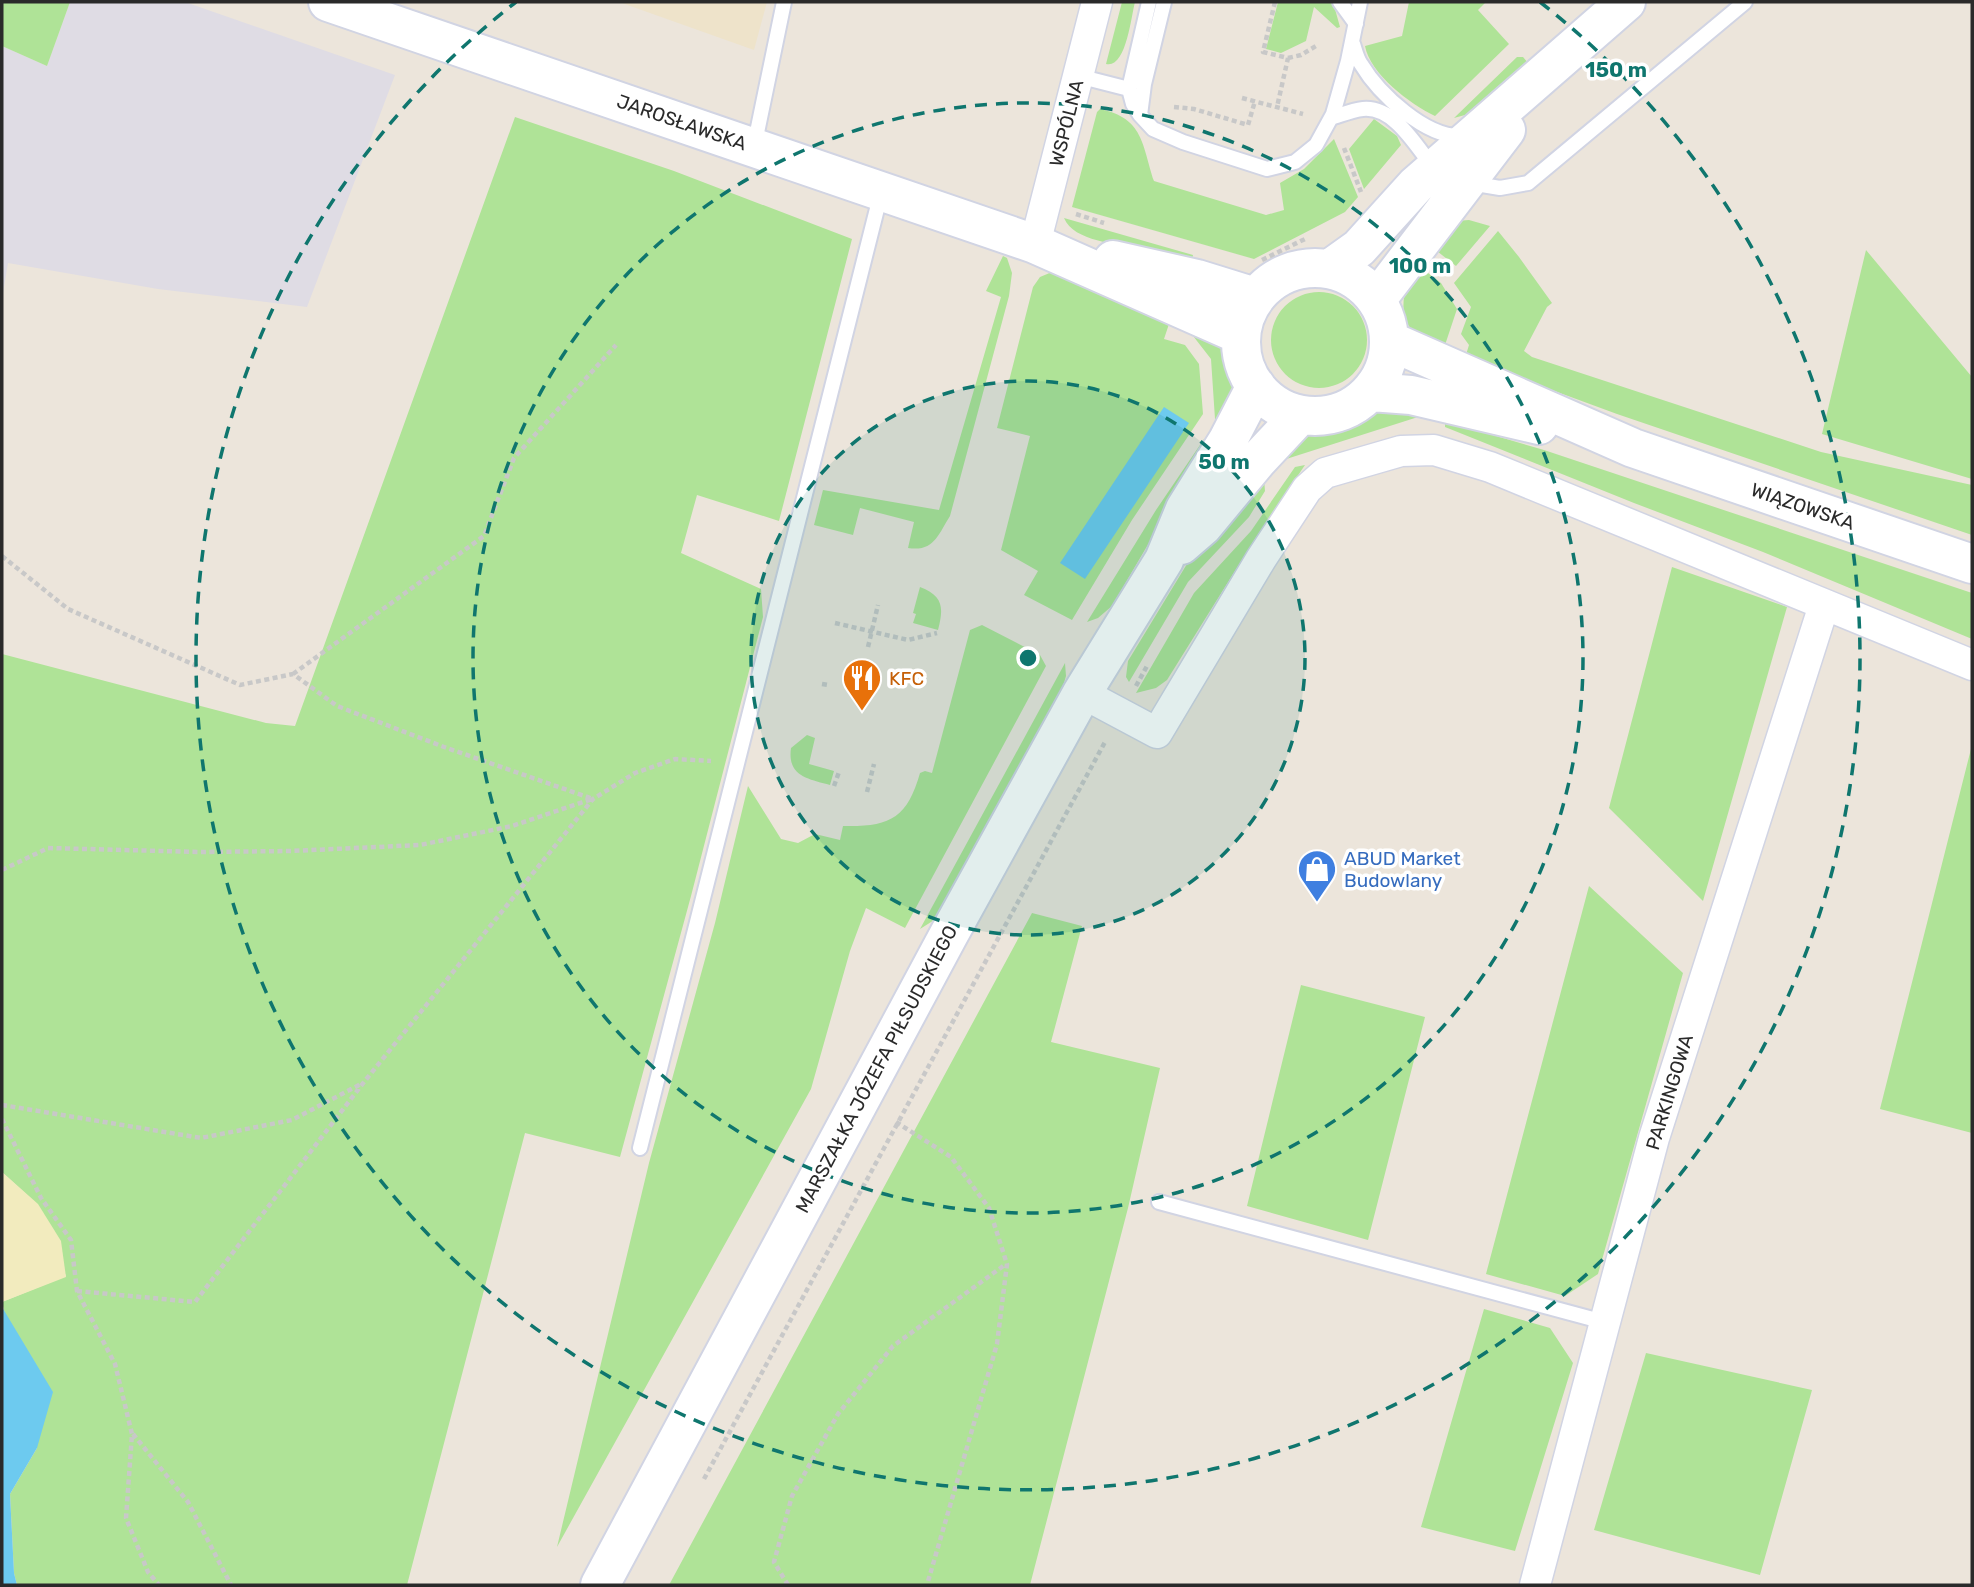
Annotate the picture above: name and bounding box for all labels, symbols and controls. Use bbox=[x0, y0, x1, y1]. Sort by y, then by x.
text: 150 m bbox=[1585, 57, 1647, 82]
street label: WSPÓLNA bbox=[1045, 77, 1088, 169]
street label: JAROSŁAWSKA bbox=[614, 90, 750, 156]
text: 100 m bbox=[1389, 253, 1451, 278]
text: 50 m bbox=[1198, 449, 1250, 474]
street label: WIĄZOWSKA bbox=[1748, 478, 1858, 535]
centre of rings bbox=[1016, 646, 1040, 670]
restaurant icon: KFC bbox=[841, 657, 883, 712]
place label: KFC bbox=[889, 667, 924, 690]
place label: ABUD Market Budowlany bbox=[1344, 847, 1461, 892]
shop icon: ABUD Market Budowlany bbox=[1296, 848, 1338, 903]
street label: MARSZAŁKA JÓZEFA PIŁSUDSKIEGO bbox=[791, 922, 962, 1217]
street label: PARKINGOWA bbox=[1641, 1031, 1698, 1153]

